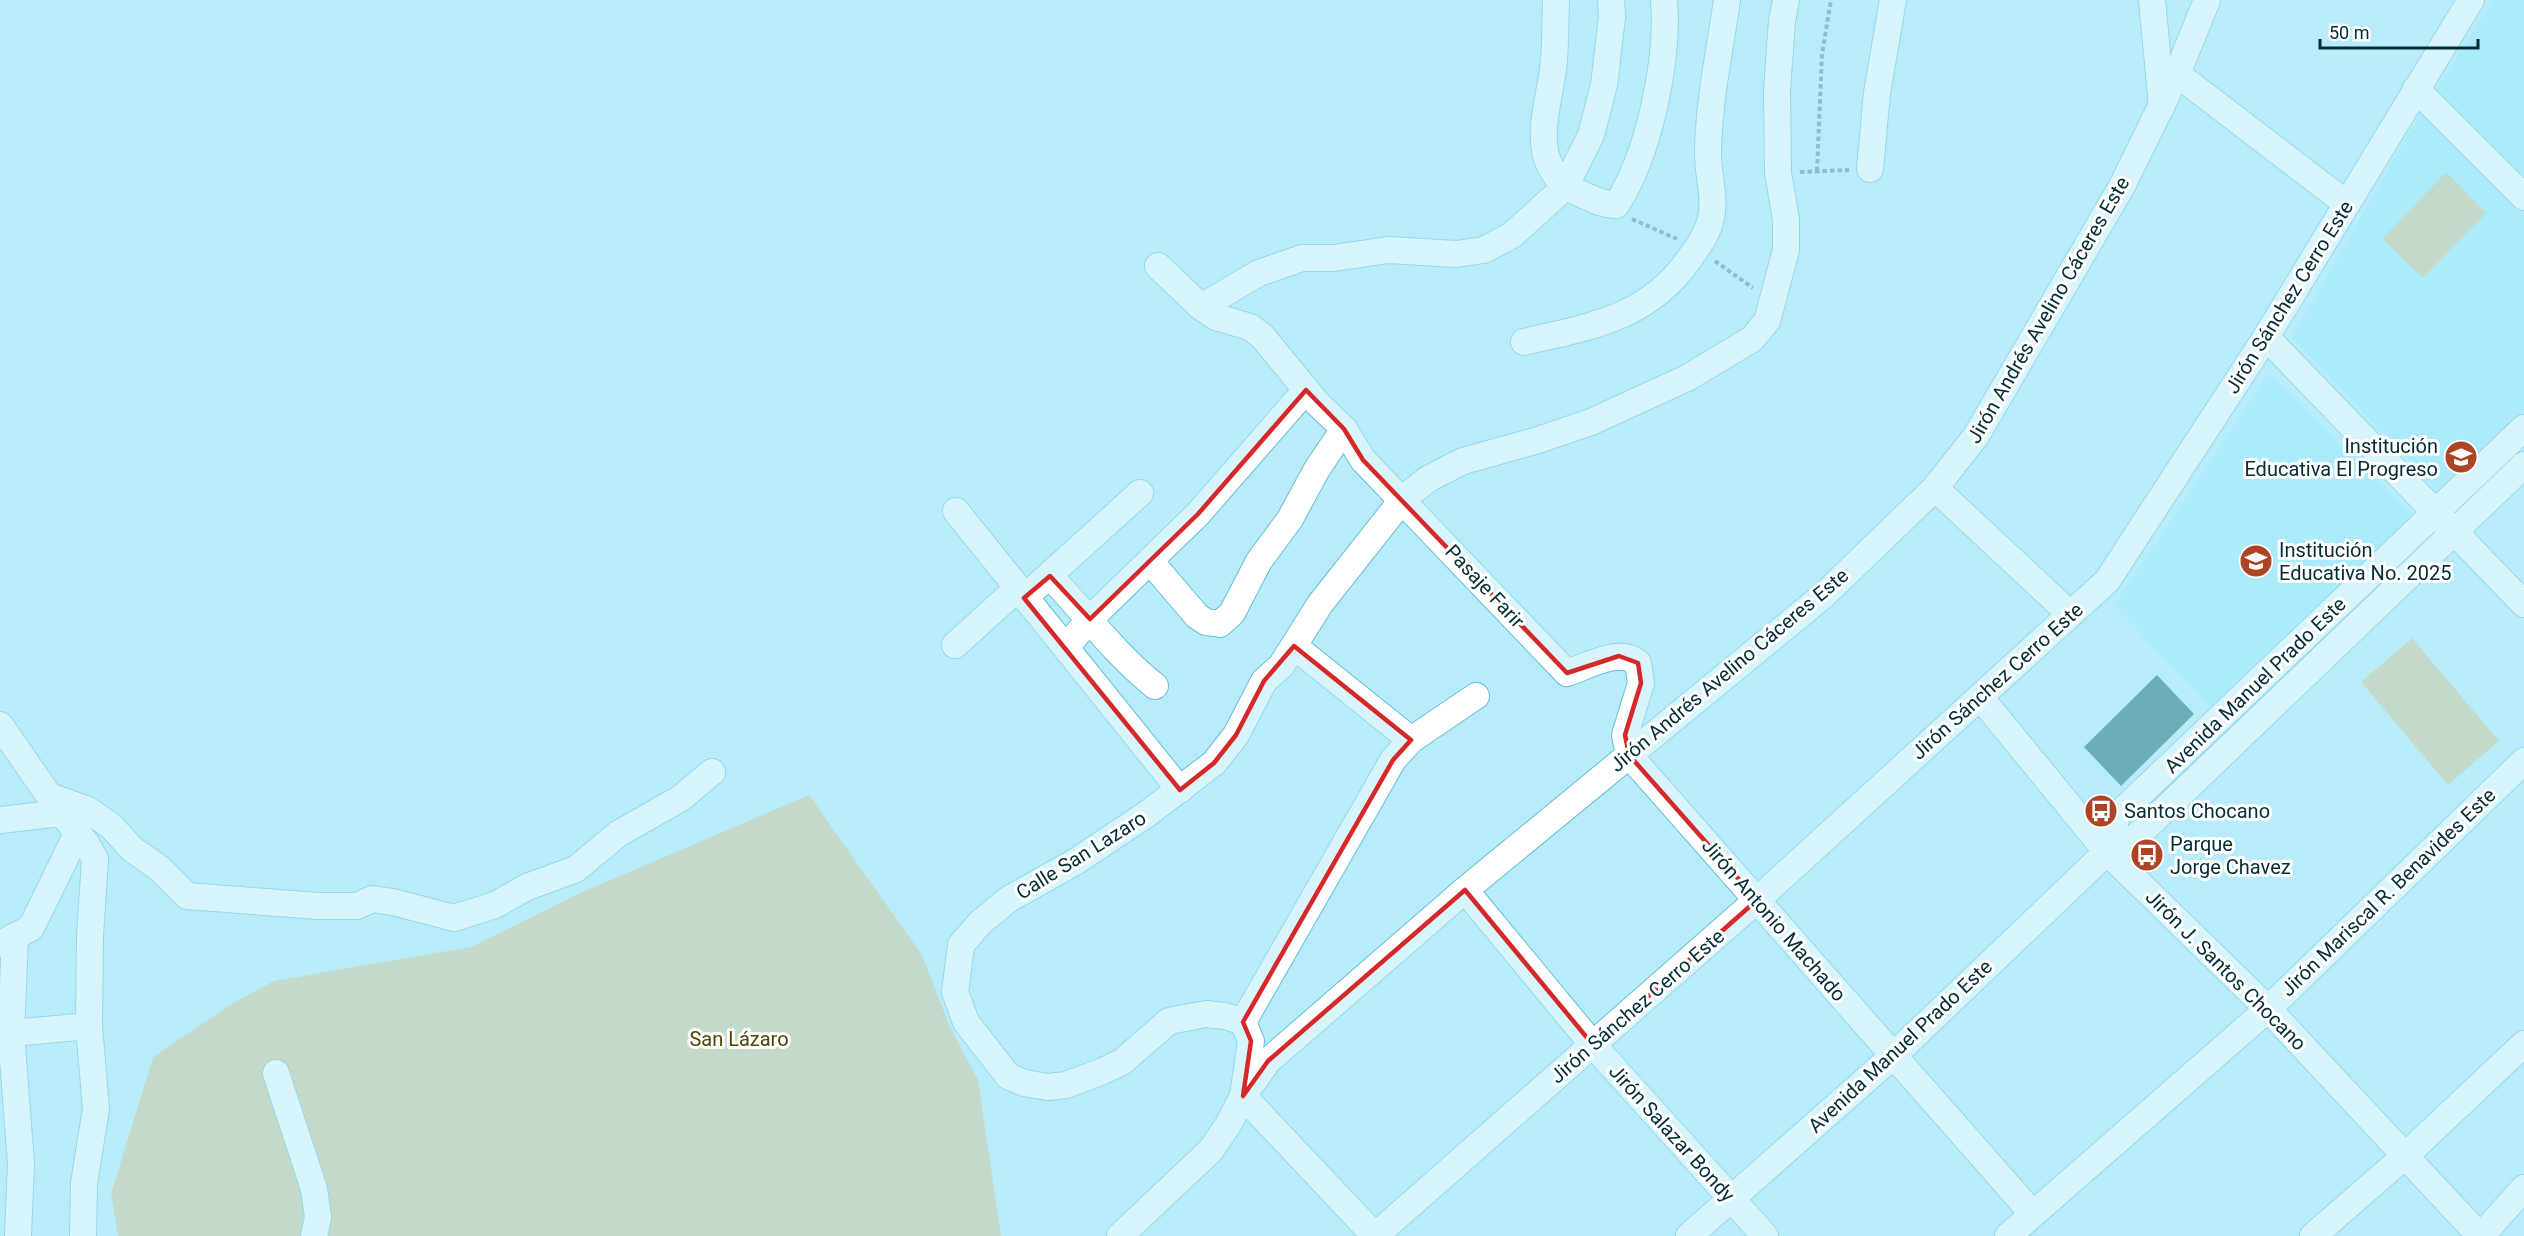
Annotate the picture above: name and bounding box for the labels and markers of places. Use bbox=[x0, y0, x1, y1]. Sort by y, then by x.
place label: Institución Educativa El Progreso bbox=[2244, 434, 2438, 481]
school or university icon: Institución Educativa El Progreso bbox=[2443, 439, 2479, 475]
place label: Institución Educativa No. 2025 bbox=[2279, 538, 2452, 585]
school or university icon: Institución Educativa No. 2025 bbox=[2238, 543, 2274, 579]
bus stop icon: Santos Chocano bbox=[2083, 793, 2119, 829]
place label: Santos Chocano bbox=[2124, 799, 2270, 823]
place label: Parque Jorge Chavez bbox=[2170, 832, 2291, 879]
bus stop icon: Parque Jorge Chavez bbox=[2129, 837, 2165, 873]

